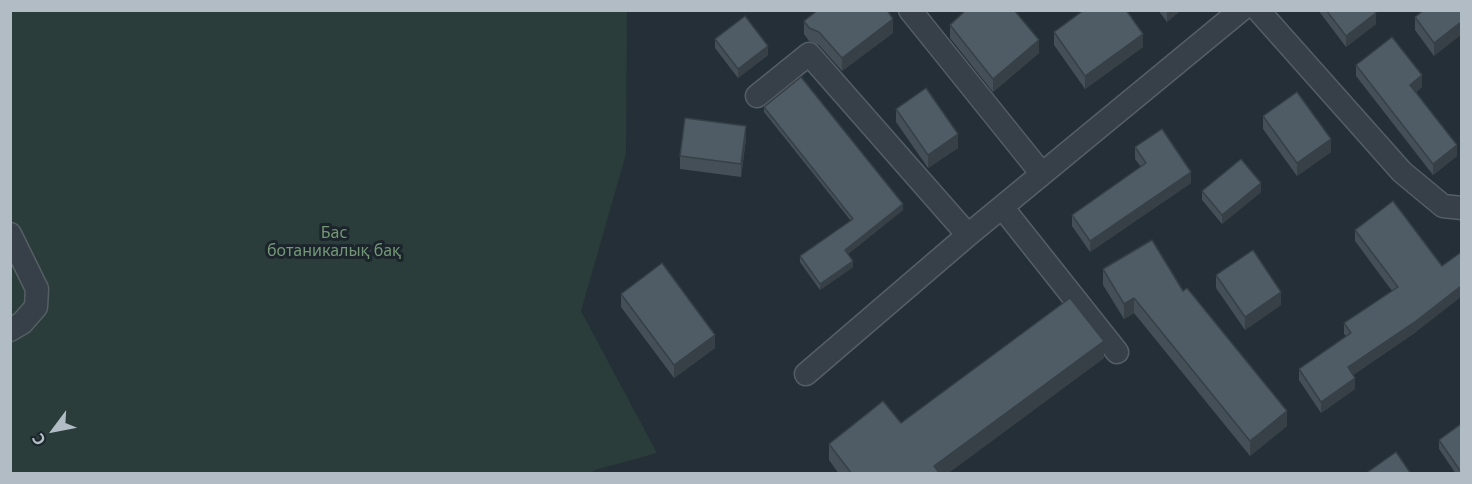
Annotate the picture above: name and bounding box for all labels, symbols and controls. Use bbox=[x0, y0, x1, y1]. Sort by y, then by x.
park label: Бас ботаникалық бақ bbox=[267, 223, 401, 261]
north arrow bbox=[24, 400, 84, 460]
text: С bbox=[27, 429, 51, 450]

